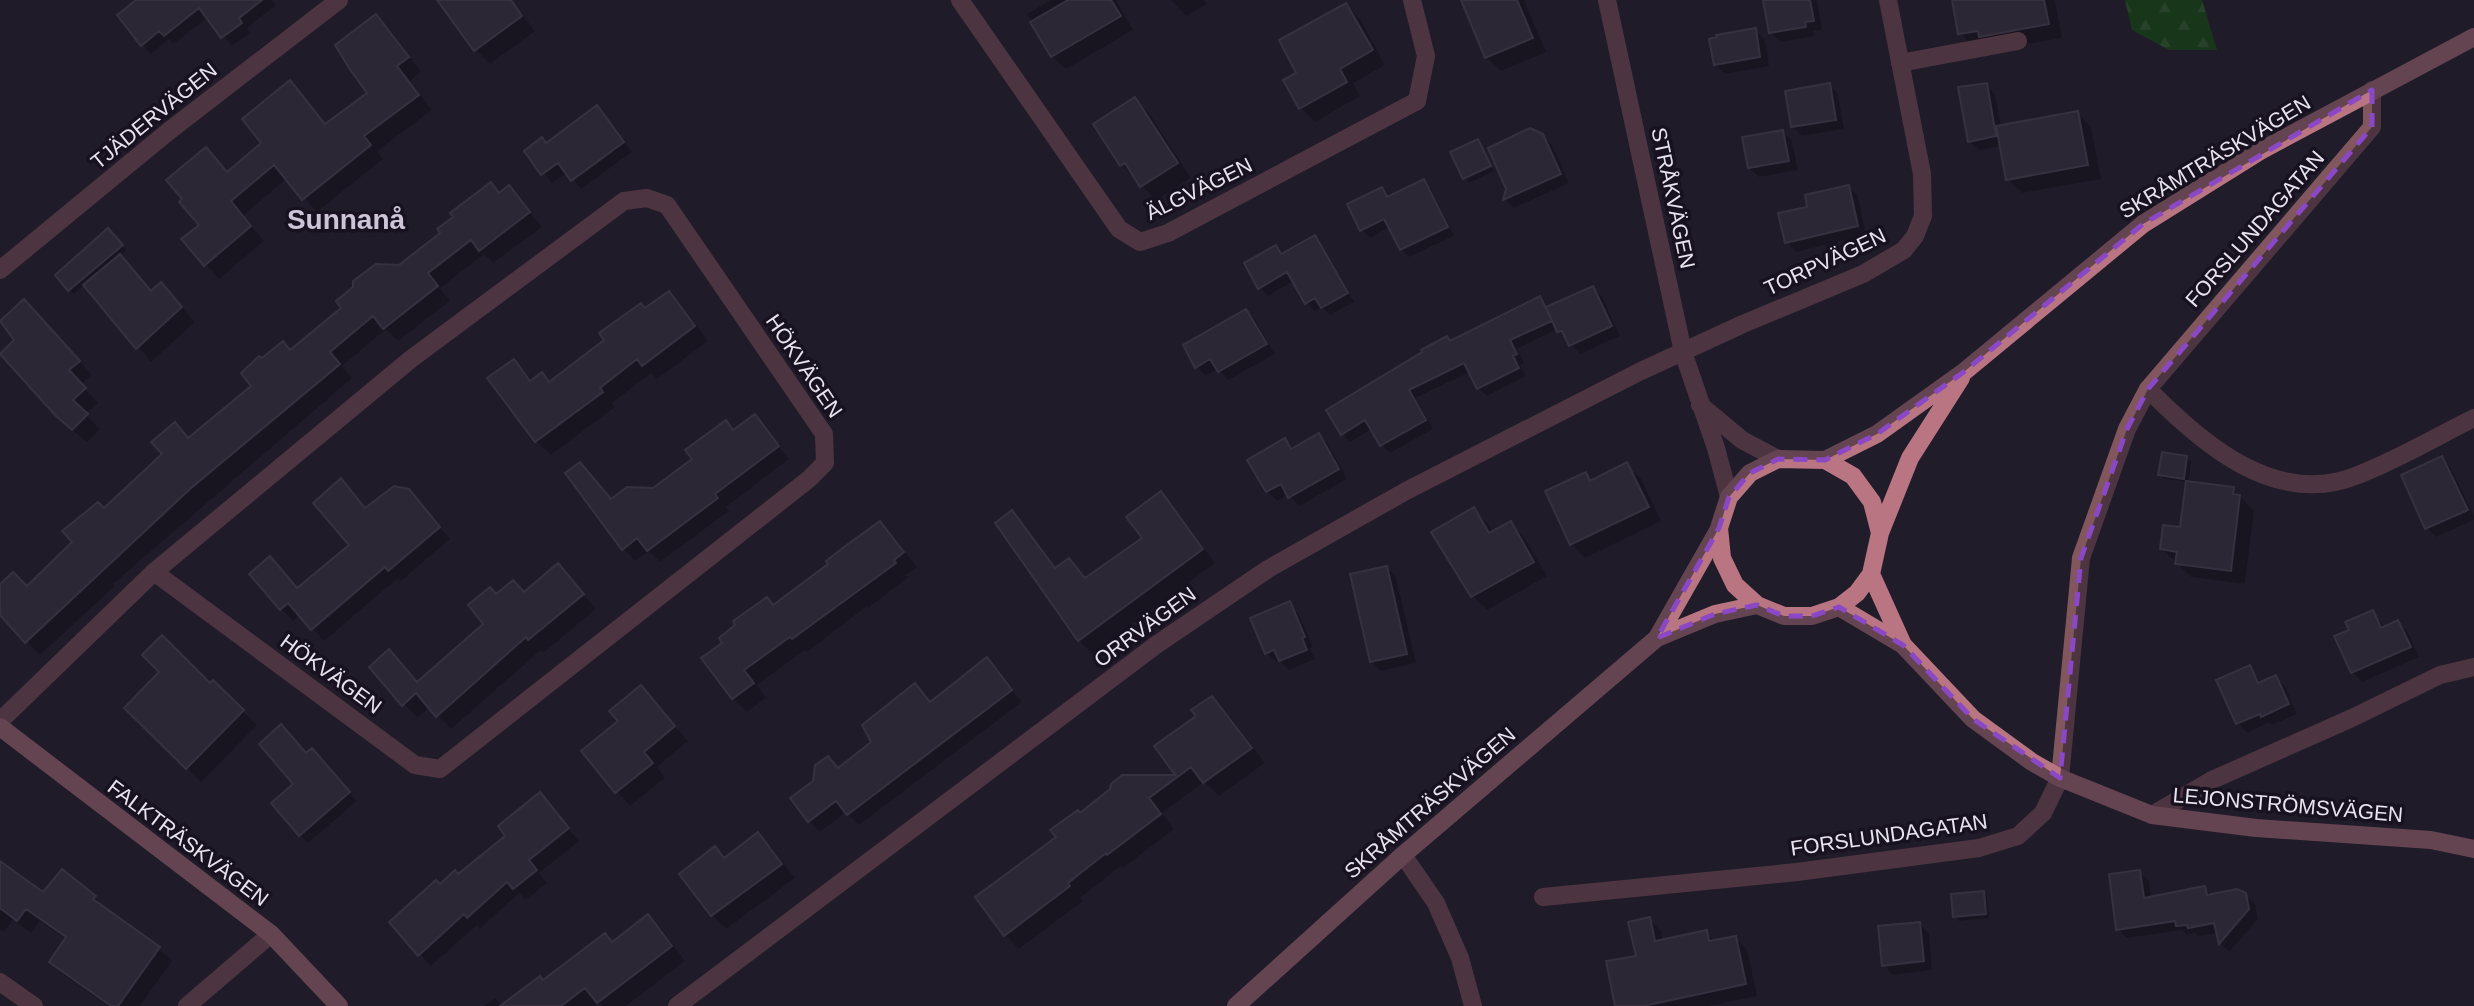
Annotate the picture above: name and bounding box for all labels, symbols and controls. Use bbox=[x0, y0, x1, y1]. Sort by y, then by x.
street label: TJÄDERVÄGEN bbox=[86, 58, 221, 173]
street label: SKRÅMTRÄSKVÄGEN bbox=[2115, 91, 2314, 223]
street label: STRÅKVÄGEN bbox=[1647, 125, 1700, 270]
street label: FORSLUNDAGATAN bbox=[2181, 146, 2328, 311]
street label: ÄLGVÄGEN bbox=[1142, 153, 1256, 224]
district label: Sunnanå bbox=[287, 204, 406, 235]
street label: TORPVÄGEN bbox=[1760, 223, 1889, 300]
street label: HÖKVÄGEN bbox=[762, 310, 847, 421]
street label: ORRVÄGEN bbox=[1089, 582, 1200, 671]
street label: HÖKVÄGEN bbox=[276, 629, 386, 718]
street label: SKRÅMTRÄSKVÄGEN bbox=[1340, 722, 1520, 883]
street label: FALKTRÄSKVÄGEN bbox=[104, 775, 273, 910]
street label: LEJONSTRÖMSVÄGEN bbox=[2172, 783, 2404, 826]
street label: FORSLUNDAGATAN bbox=[1789, 809, 1989, 860]

